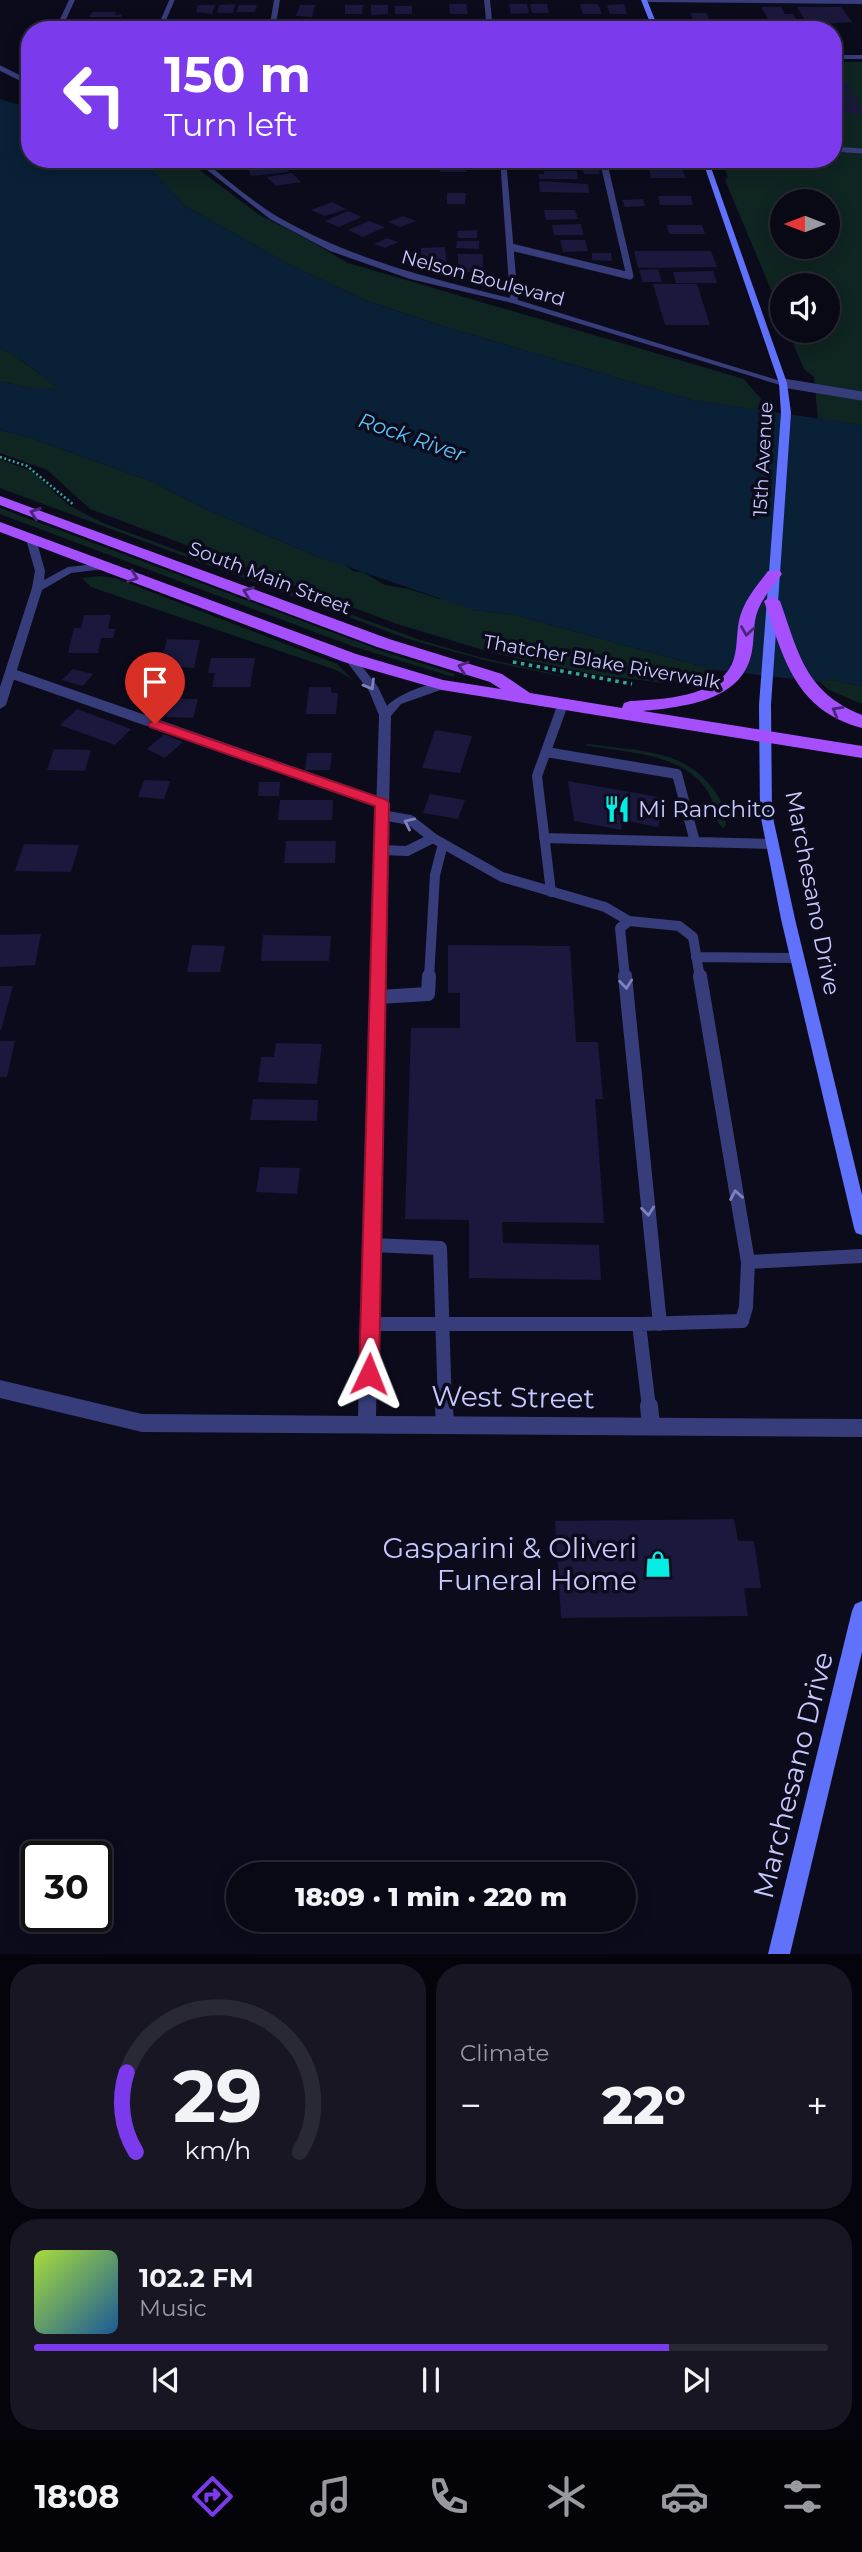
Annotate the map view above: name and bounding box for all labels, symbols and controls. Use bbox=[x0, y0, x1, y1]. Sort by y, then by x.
text: 150 m bbox=[164, 45, 311, 104]
icon: left bbox=[49, 49, 140, 140]
text: Turn left bbox=[164, 105, 298, 144]
north arrow bbox=[770, 189, 840, 259]
map controls bbox=[770, 189, 840, 343]
street label: Nelson Boulevard bbox=[399, 245, 567, 311]
button: sound bbox=[770, 273, 840, 343]
street label: 15th Avenue bbox=[749, 401, 777, 517]
water label: Rock River bbox=[355, 407, 469, 467]
one-way arrow bbox=[30, 507, 42, 521]
street label: South Main Street bbox=[186, 537, 355, 620]
one-way arrow bbox=[126, 569, 138, 583]
one-way arrow bbox=[243, 586, 255, 600]
one-way arrow bbox=[739, 625, 754, 636]
street label: Thatcher Blake Riverwalk bbox=[482, 630, 723, 694]
pin bbox=[125, 652, 185, 724]
one-way arrow bbox=[457, 661, 469, 676]
icon: arrive bbox=[136, 663, 174, 701]
one-way arrow bbox=[362, 677, 375, 690]
one-way arrow bbox=[832, 706, 845, 719]
street label: Marchesano Drive bbox=[779, 788, 847, 998]
restaurant icon: Mi Ranchito bbox=[602, 794, 632, 824]
place label: Mi Ranchito bbox=[638, 795, 775, 823]
one-way arrow bbox=[404, 817, 416, 831]
one-way arrow bbox=[618, 978, 633, 990]
one-way arrow bbox=[729, 1189, 744, 1201]
one-way arrow bbox=[641, 1205, 656, 1216]
position arrow bbox=[332, 1337, 406, 1411]
street label: West Street bbox=[431, 1379, 595, 1415]
place label: Gasparini & Oliveri Funeral Home bbox=[383, 1531, 637, 1597]
shop icon: Gasparini & Oliveri Funeral Home bbox=[643, 1549, 673, 1579]
street label: Marchesano Drive bbox=[746, 1648, 840, 1902]
speed limit sign: 30 bbox=[21, 1841, 112, 1932]
text: 18:09 · 1 min · 220 m bbox=[295, 1881, 567, 1913]
text: Climate bbox=[460, 2039, 549, 2067]
text: 29 bbox=[173, 2053, 263, 2141]
text: 22° bbox=[602, 2074, 686, 2137]
text: − bbox=[460, 2082, 482, 2129]
text: + bbox=[806, 2082, 828, 2129]
text: km/h bbox=[185, 2135, 251, 2165]
text: 102.2 FM bbox=[139, 2262, 254, 2294]
text: Music bbox=[139, 2294, 207, 2322]
icon: previous bbox=[147, 2361, 185, 2399]
icon: pause bbox=[412, 2361, 450, 2399]
icon: next bbox=[677, 2361, 715, 2399]
icon: directions bbox=[188, 2472, 237, 2521]
icon: music bbox=[306, 2472, 355, 2521]
icon: phone bbox=[424, 2472, 473, 2521]
icon: climate bbox=[542, 2472, 591, 2521]
icon: car bbox=[660, 2472, 709, 2521]
icon: filters bbox=[778, 2472, 827, 2521]
text: 18:08 bbox=[35, 2477, 119, 2516]

